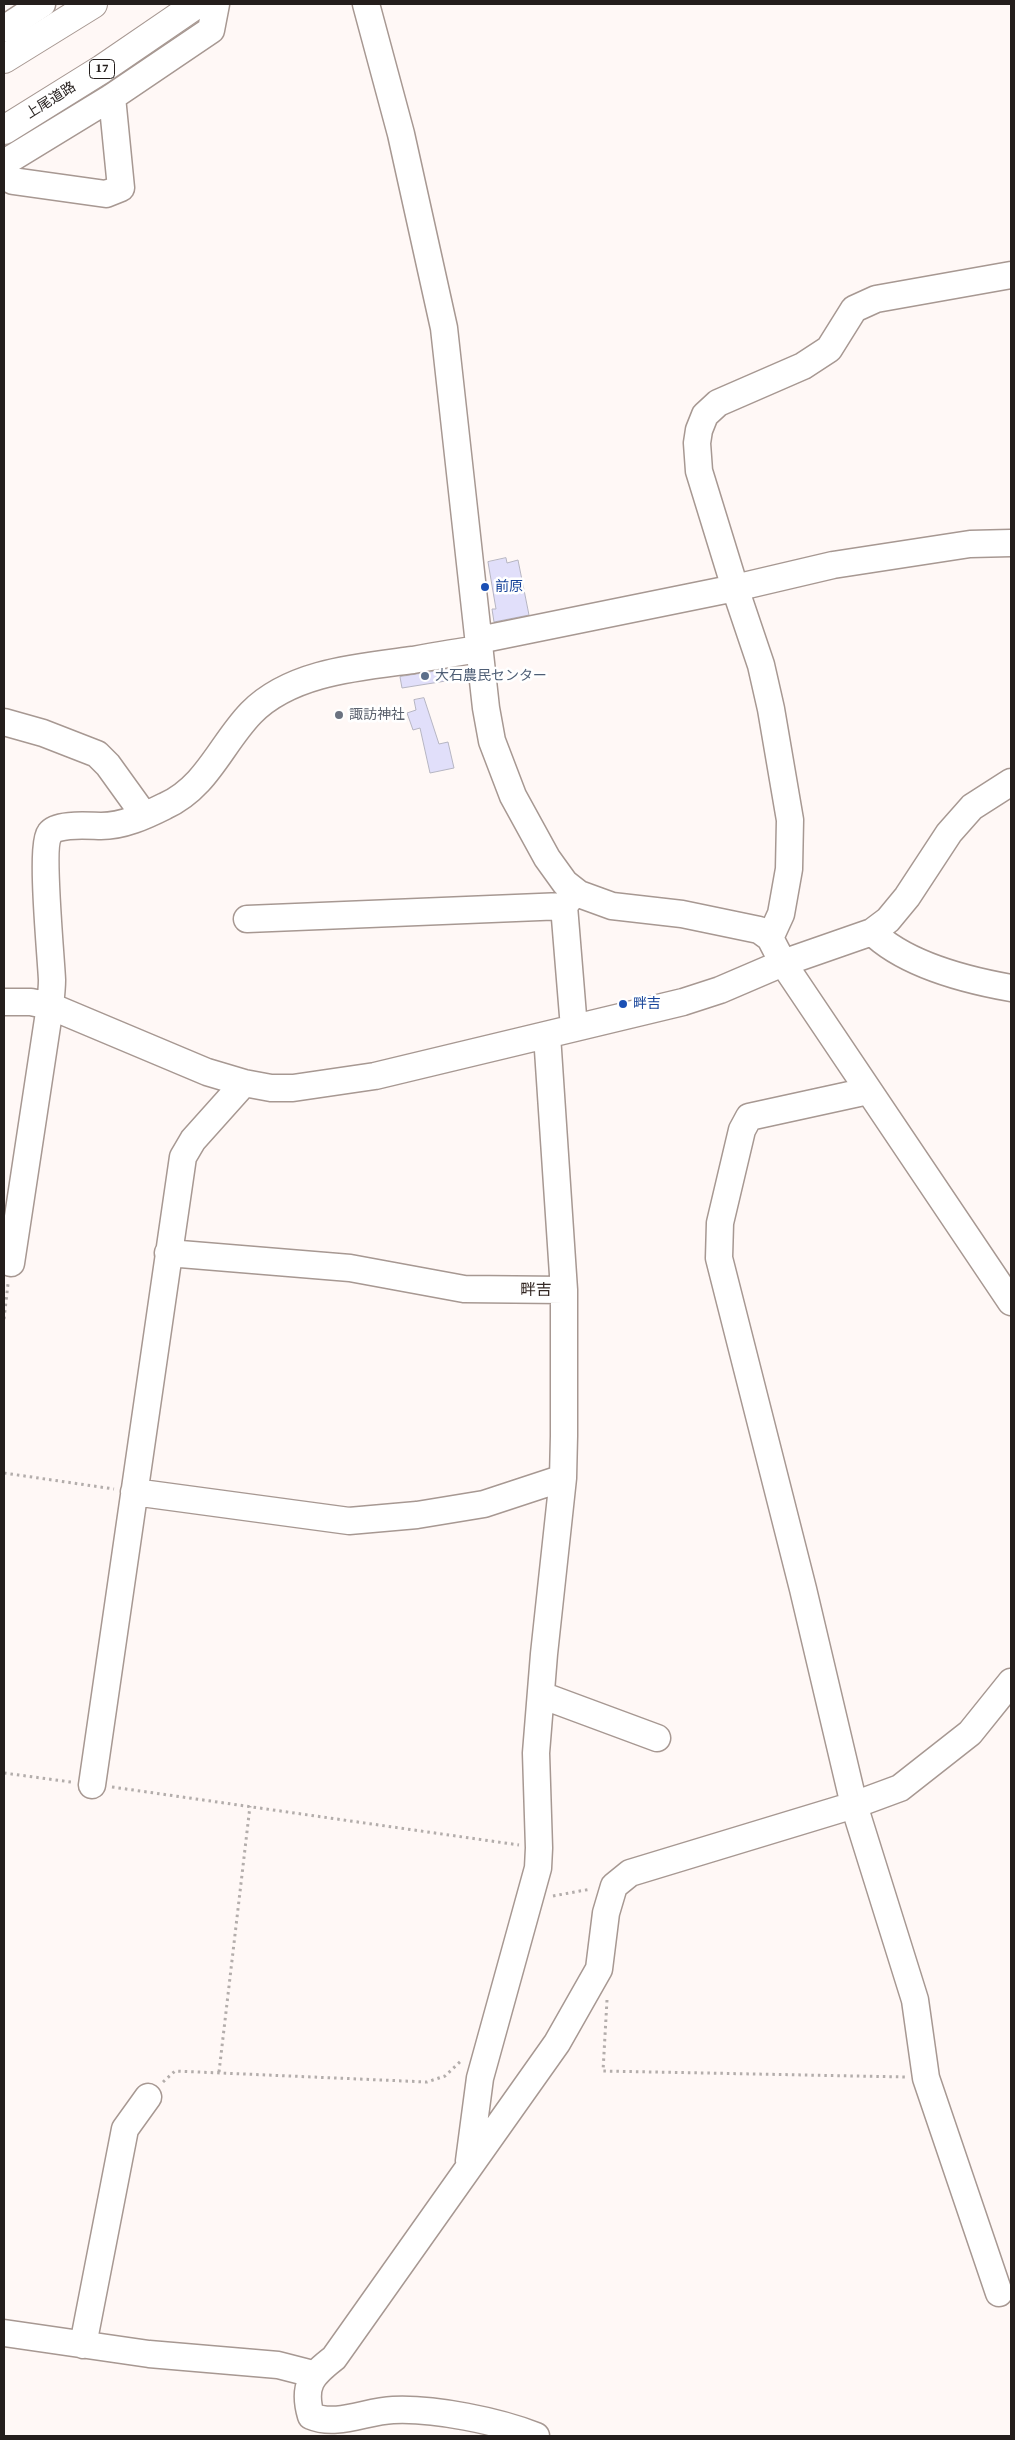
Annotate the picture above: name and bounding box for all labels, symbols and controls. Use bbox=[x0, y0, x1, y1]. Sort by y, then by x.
road number: 17 bbox=[90, 60, 114, 78]
street label: 上尾道路 bbox=[23, 79, 79, 123]
place label: 前原 bbox=[495, 579, 523, 595]
marker: 前原 bbox=[479, 581, 491, 593]
place label: 大石農民センター bbox=[435, 668, 547, 684]
marker: 大石農民センター bbox=[419, 670, 431, 682]
place label: 諏訪神社 bbox=[349, 707, 405, 723]
marker: 諏訪神社 bbox=[333, 709, 345, 721]
place label: 畔吉 bbox=[633, 996, 661, 1012]
marker: 畔吉 bbox=[617, 998, 629, 1010]
district label: 畔吉 bbox=[520, 1281, 552, 1301]

